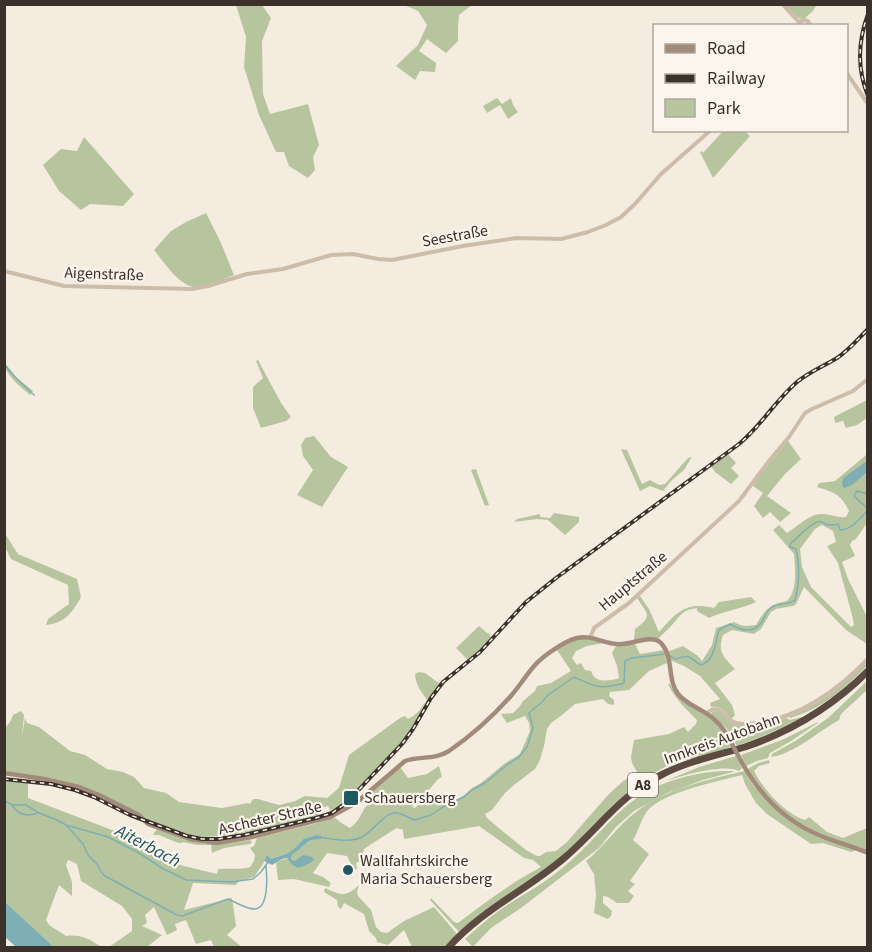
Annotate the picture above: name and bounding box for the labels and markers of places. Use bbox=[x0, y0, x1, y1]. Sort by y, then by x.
place label: Schauersberg bbox=[364, 787, 456, 809]
marker: Schauersberg bbox=[342, 789, 360, 807]
place label: Wallfahrtskirche Maria Schauersberg bbox=[360, 850, 492, 890]
marker: Wallfahrtskirche Maria Schauersberg bbox=[341, 863, 355, 877]

